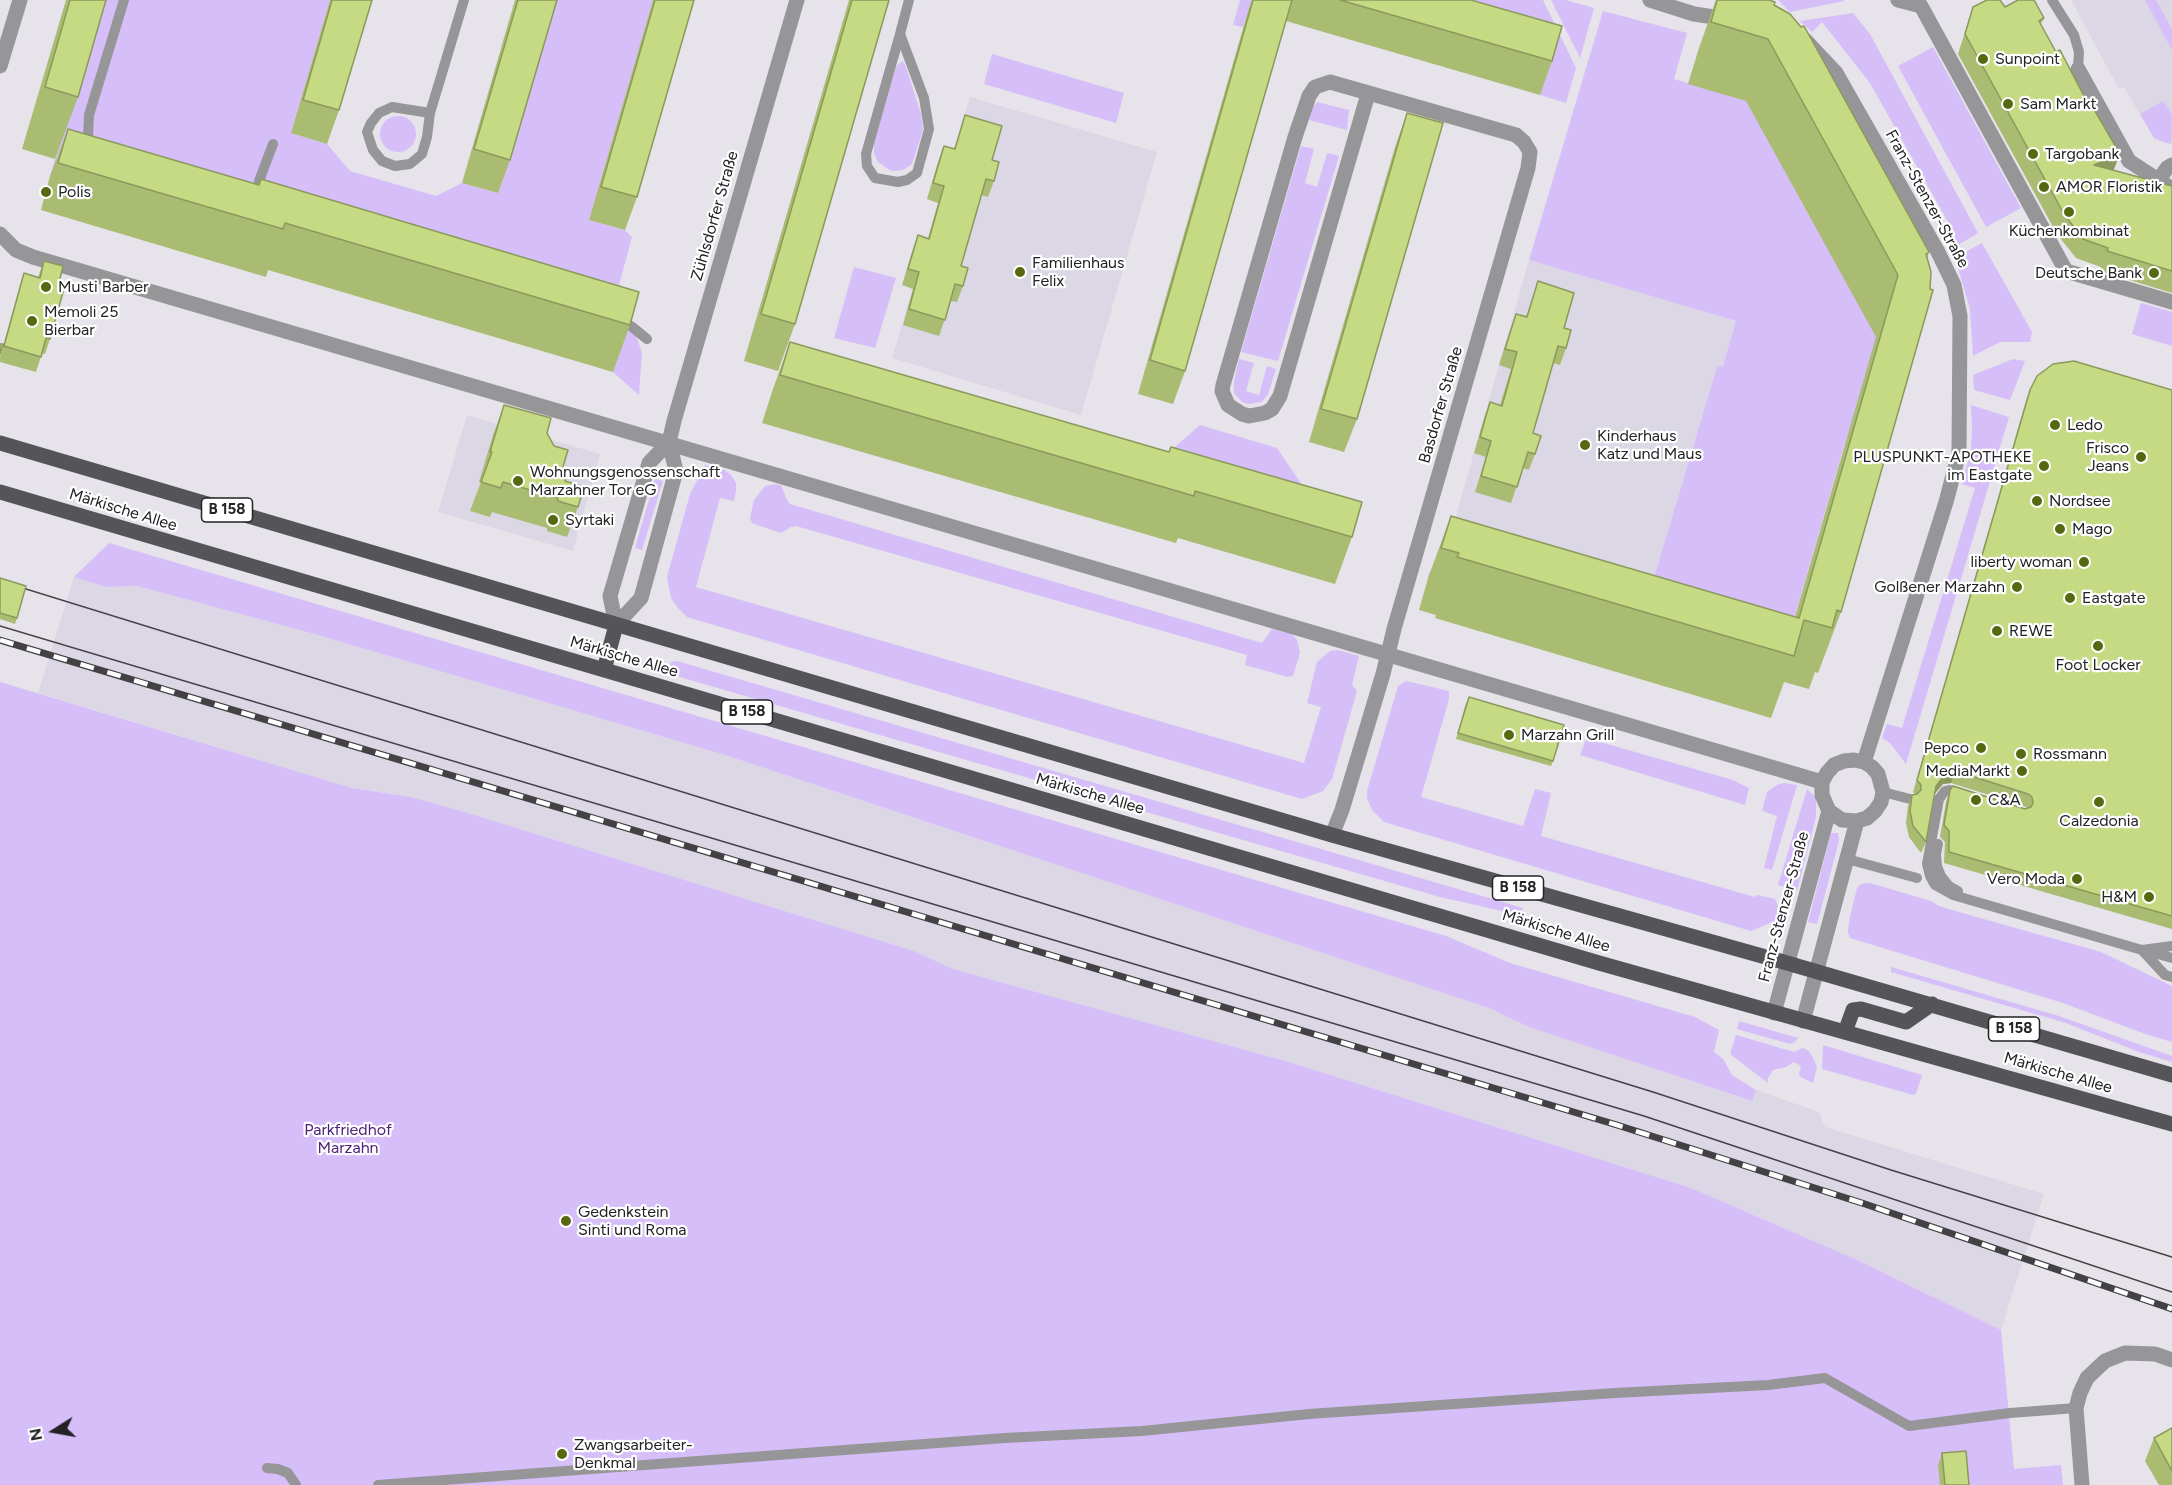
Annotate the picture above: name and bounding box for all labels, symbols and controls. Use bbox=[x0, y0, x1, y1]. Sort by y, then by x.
place label: Sunpoint bbox=[1995, 49, 2060, 69]
marker: Sunpoint bbox=[1976, 52, 1990, 66]
place label: Sam Markt bbox=[2020, 94, 2096, 114]
marker: Sam Markt bbox=[2001, 97, 2015, 111]
street label: Franz-Stenzer-Straße bbox=[1881, 127, 1973, 271]
place label: Targobank bbox=[2045, 144, 2119, 164]
marker: Targobank bbox=[2026, 147, 2040, 161]
street label: Zühlsdorfer Straße bbox=[687, 149, 743, 283]
place label: AMOR Floristik bbox=[2056, 177, 2162, 197]
marker: AMOR Floristik bbox=[2037, 180, 2051, 194]
place label: Polis bbox=[58, 182, 91, 202]
marker: Polis bbox=[39, 185, 53, 199]
marker: Küchenkombinat bbox=[2062, 205, 2076, 219]
place label: Küchenkombinat bbox=[2009, 221, 2129, 241]
place label: Familienhaus Felix bbox=[1032, 253, 1124, 291]
place label: Deutsche Bank bbox=[2035, 263, 2142, 283]
marker: Familienhaus Felix bbox=[1013, 265, 1027, 279]
marker: Deutsche Bank bbox=[2147, 266, 2161, 280]
place label: Musti Barber bbox=[58, 277, 148, 297]
marker: Musti Barber bbox=[39, 280, 53, 294]
place label: Memoli 25 Bierbar bbox=[44, 302, 118, 340]
marker: Memoli 25 Bierbar bbox=[25, 314, 39, 328]
street label: Basdorfer Straße bbox=[1415, 344, 1467, 466]
place label: Ledo bbox=[2067, 415, 2103, 435]
marker: Ledo bbox=[2048, 418, 2062, 432]
place label: Kinderhaus Katz und Maus bbox=[1597, 426, 1702, 464]
marker: Kinderhaus Katz und Maus bbox=[1578, 438, 1592, 452]
place label: Frisco Jeans bbox=[2086, 438, 2129, 476]
place label: PLUSPUNKT-APOTHEKE im Eastgate bbox=[1853, 447, 2032, 485]
marker: Frisco Jeans bbox=[2134, 450, 2148, 464]
marker: PLUSPUNKT-APOTHEKE im Eastgate bbox=[2037, 459, 2051, 473]
place label: Wohnungsgenossenschaft Marzahner Tor eG bbox=[530, 462, 721, 500]
marker: Wohnungsgenossenschaft Marzahner Tor eG bbox=[511, 474, 525, 488]
street label: Märkische Allee bbox=[67, 485, 179, 535]
place label: Nordsee bbox=[2049, 491, 2110, 511]
marker: Nordsee bbox=[2030, 494, 2044, 508]
road number: B 158 bbox=[202, 498, 252, 522]
place label: Syrtaki bbox=[565, 510, 614, 530]
marker: Syrtaki bbox=[546, 513, 560, 527]
place label: Mago bbox=[2072, 519, 2112, 539]
marker: Mago bbox=[2053, 522, 2067, 536]
place label: liberty woman bbox=[1970, 552, 2072, 572]
marker: liberty woman bbox=[2077, 555, 2091, 569]
place label: Golßener Marzahn bbox=[1874, 577, 2005, 597]
marker: Golßener Marzahn bbox=[2010, 580, 2024, 594]
place label: Eastgate bbox=[2082, 588, 2145, 608]
marker: Eastgate bbox=[2063, 591, 2077, 605]
place label: REWE bbox=[2009, 621, 2053, 641]
marker: REWE bbox=[1990, 624, 2004, 638]
street label: Märkische Allee bbox=[568, 632, 680, 682]
marker: Foot Locker bbox=[2091, 639, 2105, 653]
place label: Foot Locker bbox=[2055, 655, 2141, 675]
road number: B 158 bbox=[722, 700, 772, 724]
place label: Marzahn Grill bbox=[1521, 725, 1614, 745]
marker: Marzahn Grill bbox=[1502, 728, 1516, 742]
place label: Pepco bbox=[1924, 738, 1969, 758]
marker: Pepco bbox=[1974, 741, 1988, 755]
place label: Rossmann bbox=[2033, 744, 2107, 764]
marker: Rossmann bbox=[2014, 747, 2028, 761]
place label: MediaMarkt bbox=[1926, 761, 2010, 781]
marker: MediaMarkt bbox=[2015, 764, 2029, 778]
street label: Märkische Allee bbox=[1034, 769, 1146, 819]
place label: C&A bbox=[1988, 790, 2021, 810]
marker: C&A bbox=[1969, 793, 1983, 807]
marker: Calzedonia bbox=[2092, 795, 2106, 809]
place label: Calzedonia bbox=[2059, 811, 2139, 831]
street label: Franz-Stenzer-Straße bbox=[1755, 830, 1813, 984]
place label: Vero Moda bbox=[1987, 869, 2065, 889]
marker: Vero Moda bbox=[2070, 872, 2084, 886]
road number: B 158 bbox=[1492, 876, 1544, 900]
place label: H&M bbox=[2101, 887, 2137, 907]
marker: H&M bbox=[2142, 890, 2156, 904]
street label: Märkische Allee bbox=[1500, 906, 1612, 956]
road number: B 158 bbox=[1988, 1017, 2040, 1041]
street label: Märkische Allee bbox=[2002, 1048, 2114, 1098]
park label: Parkfriedhof Marzahn bbox=[304, 1120, 392, 1158]
place label: Gedenkstein Sinti und Roma bbox=[578, 1202, 686, 1240]
marker: Gedenkstein Sinti und Roma bbox=[559, 1214, 573, 1228]
north arrow bbox=[24, 1401, 84, 1461]
text: N bbox=[25, 1427, 46, 1442]
place label: Zwangsarbeiter- Denkmal bbox=[574, 1435, 693, 1473]
marker: Zwangsarbeiter- Denkmal bbox=[555, 1447, 569, 1461]

